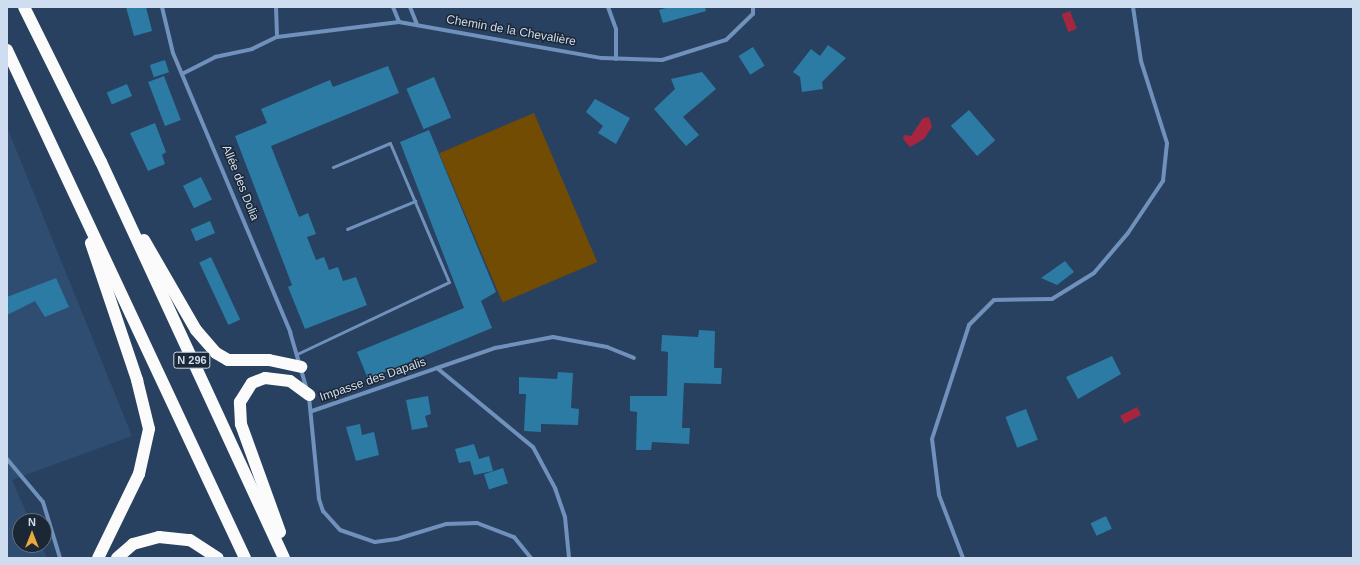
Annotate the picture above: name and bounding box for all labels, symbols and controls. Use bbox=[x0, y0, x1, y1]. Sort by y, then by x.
street label: Chemin de la Chevalière bbox=[445, 13, 577, 49]
street label: Allée des Dolia bbox=[218, 143, 262, 223]
road number: N 296 bbox=[173, 351, 211, 369]
street label: Impasse des Dapalis bbox=[318, 355, 428, 405]
north arrow bbox=[12, 513, 52, 553]
text: N bbox=[28, 516, 36, 528]

